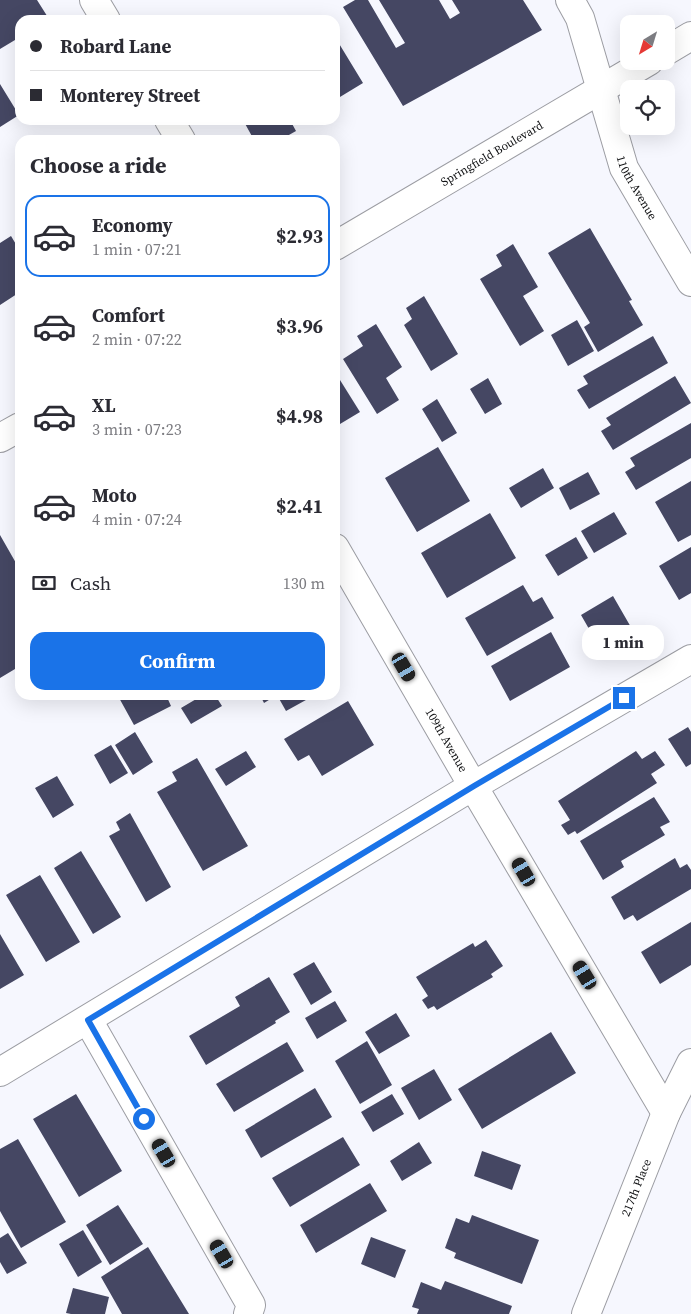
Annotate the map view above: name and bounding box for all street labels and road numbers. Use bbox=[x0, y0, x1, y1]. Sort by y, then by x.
street label: Springfield Boulevard bbox=[438, 117, 546, 190]
street label: 110th Avenue bbox=[613, 154, 661, 223]
street label: 109th Avenue bbox=[422, 705, 471, 775]
street label: 217th Place bbox=[618, 1157, 655, 1219]

